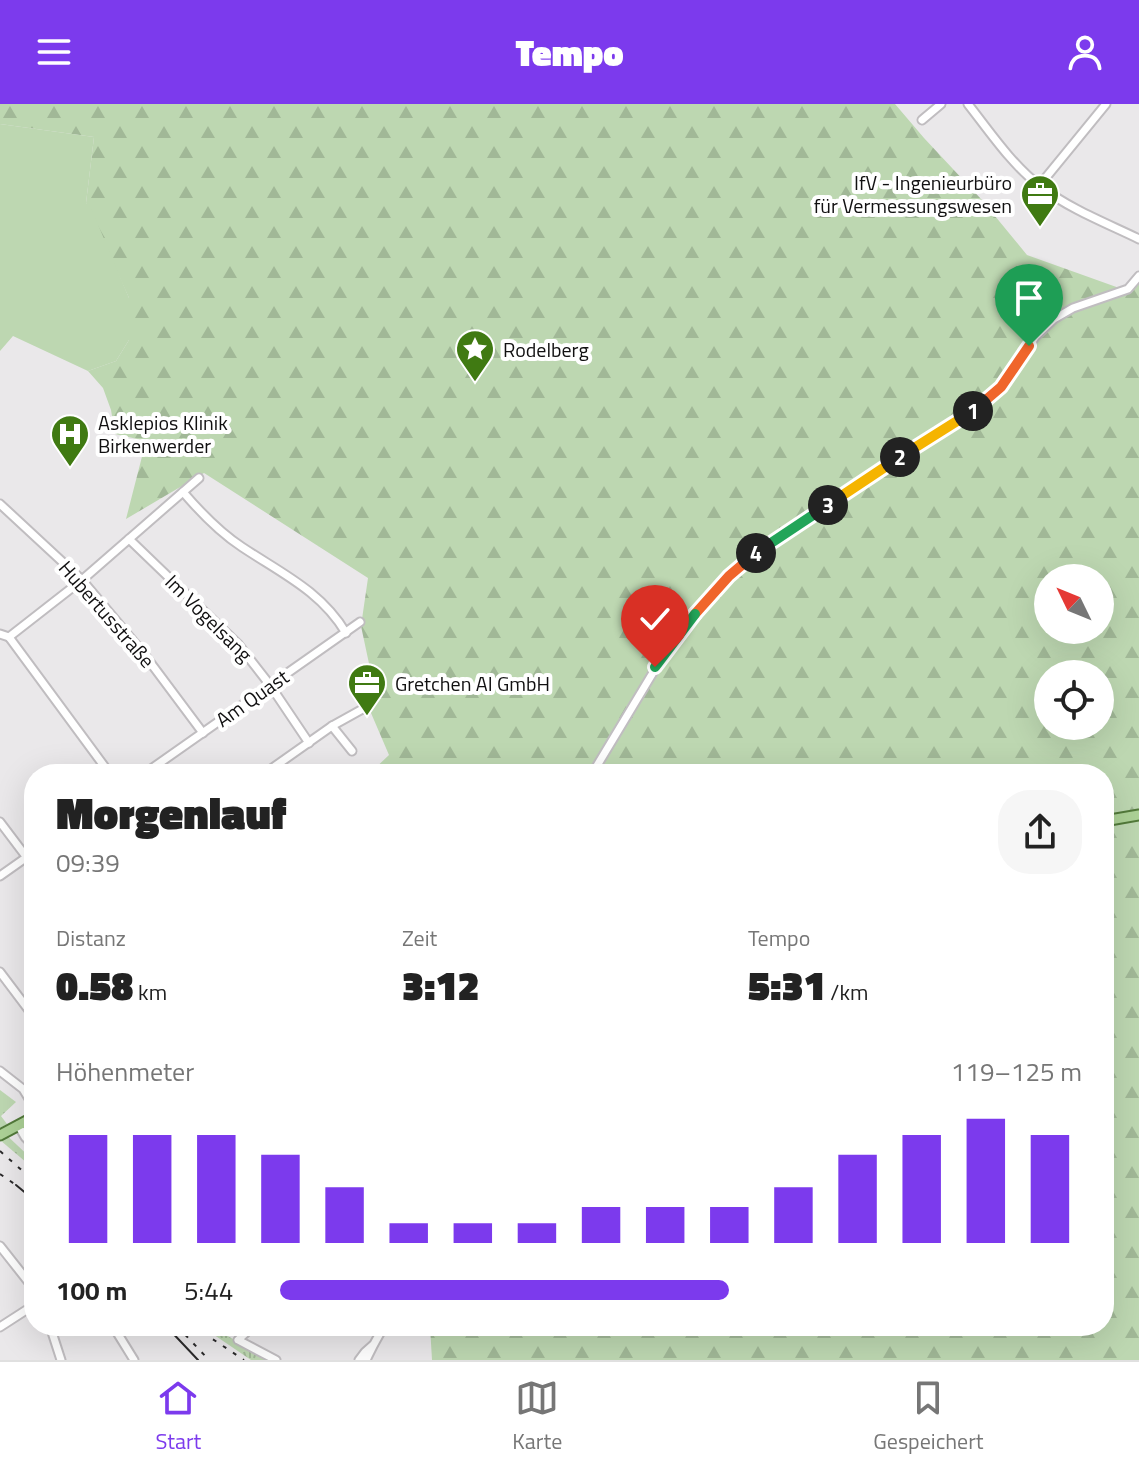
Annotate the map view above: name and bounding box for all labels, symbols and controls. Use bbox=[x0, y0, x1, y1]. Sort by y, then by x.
text: Tempo bbox=[515, 25, 624, 80]
icon: menu bbox=[32, 30, 76, 74]
icon: person bbox=[1063, 30, 1107, 74]
place label: IfV - Ingenieurbüro für Vermessungswesen bbox=[814, 167, 1012, 221]
office icon: IfV - Ingenieurbüro für Vermessungswesen bbox=[1019, 173, 1061, 228]
pin bbox=[995, 264, 1063, 346]
icon: arrive bbox=[1007, 276, 1051, 320]
place icon: Rodelberg bbox=[454, 328, 496, 383]
place label: Rodelberg bbox=[503, 334, 589, 365]
pin: 1 bbox=[953, 391, 993, 431]
text: 1 bbox=[967, 394, 979, 428]
place label: Asklepios Klinik Birkenwerder bbox=[98, 407, 228, 461]
hospital icon: Asklepios Klinik Birkenwerder bbox=[49, 413, 91, 468]
pin: 2 bbox=[880, 437, 920, 477]
text: 2 bbox=[894, 440, 906, 474]
pin: 3 bbox=[808, 485, 848, 525]
text: 3 bbox=[822, 488, 834, 522]
pin: 4 bbox=[736, 533, 776, 573]
text: 4 bbox=[750, 536, 762, 570]
street label: Hubertusstraße bbox=[52, 553, 162, 675]
north arrow bbox=[1034, 564, 1114, 644]
map controls bbox=[1034, 564, 1114, 740]
street label: Im Vogelsang bbox=[158, 567, 260, 669]
pin bbox=[621, 585, 689, 667]
icon: check bbox=[633, 597, 677, 641]
button: locate bbox=[1034, 660, 1114, 740]
street label: Am Quast bbox=[209, 661, 295, 735]
office icon: Gretchen AI GmbH bbox=[346, 662, 388, 717]
place label: Gretchen AI GmbH bbox=[395, 668, 550, 699]
text: Morgenlauf bbox=[56, 779, 287, 846]
button: share bbox=[998, 790, 1082, 874]
text: 09:39 bbox=[56, 843, 120, 882]
text: Distanz bbox=[56, 921, 126, 955]
text: Zeit bbox=[402, 921, 437, 955]
text: Tempo bbox=[748, 921, 810, 955]
text: 0.58 bbox=[56, 955, 133, 1016]
text: 3:12 bbox=[402, 955, 480, 1016]
text: 5:31 bbox=[748, 955, 826, 1016]
text: km bbox=[133, 975, 167, 1009]
text: /km bbox=[826, 975, 868, 1009]
text: Höhenmeter bbox=[56, 1052, 194, 1091]
text: 119–125 m bbox=[951, 1052, 1082, 1091]
text: 100 m bbox=[56, 1271, 127, 1310]
text: 5:44 bbox=[184, 1271, 233, 1310]
tab: Start bbox=[155, 1376, 201, 1458]
tab: Karte bbox=[512, 1376, 562, 1458]
tab: Gespeichert bbox=[873, 1376, 983, 1458]

